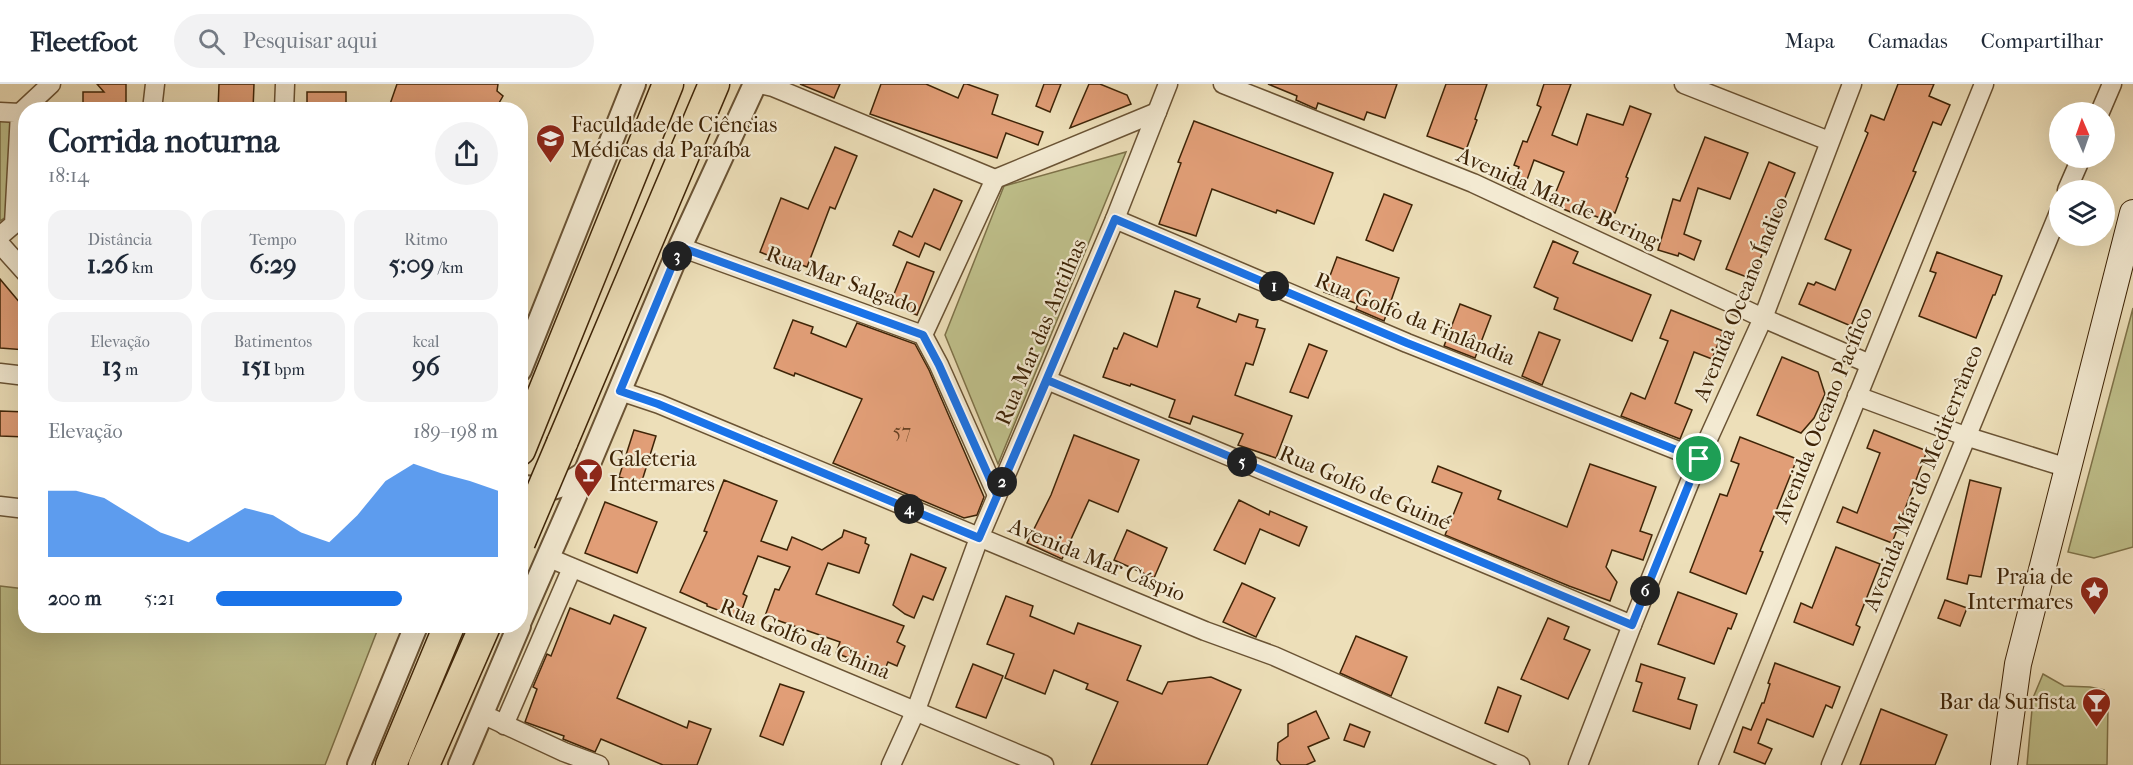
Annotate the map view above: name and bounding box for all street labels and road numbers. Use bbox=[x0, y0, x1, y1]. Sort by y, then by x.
street label: Avenida Mar de Bering bbox=[1452, 141, 1663, 254]
street label: Avenida Oceano Índico bbox=[1687, 193, 1794, 406]
street label: Rua Mar das Antilhas bbox=[990, 235, 1092, 429]
street label: Rua Mar Salgado bbox=[762, 240, 922, 320]
street label: Rua Golfo da Finlândia bbox=[1311, 267, 1520, 371]
street label: Avenida Oceano Pacífico bbox=[1767, 303, 1878, 528]
street label: Avenida Mar do Mediterrâneo bbox=[1857, 341, 1988, 616]
street label: Rua Golfo de Guiné bbox=[1275, 440, 1455, 536]
street label: Avenida Mar Cáspio bbox=[1004, 512, 1189, 607]
street label: Rua Golfo da China bbox=[716, 593, 895, 685]

